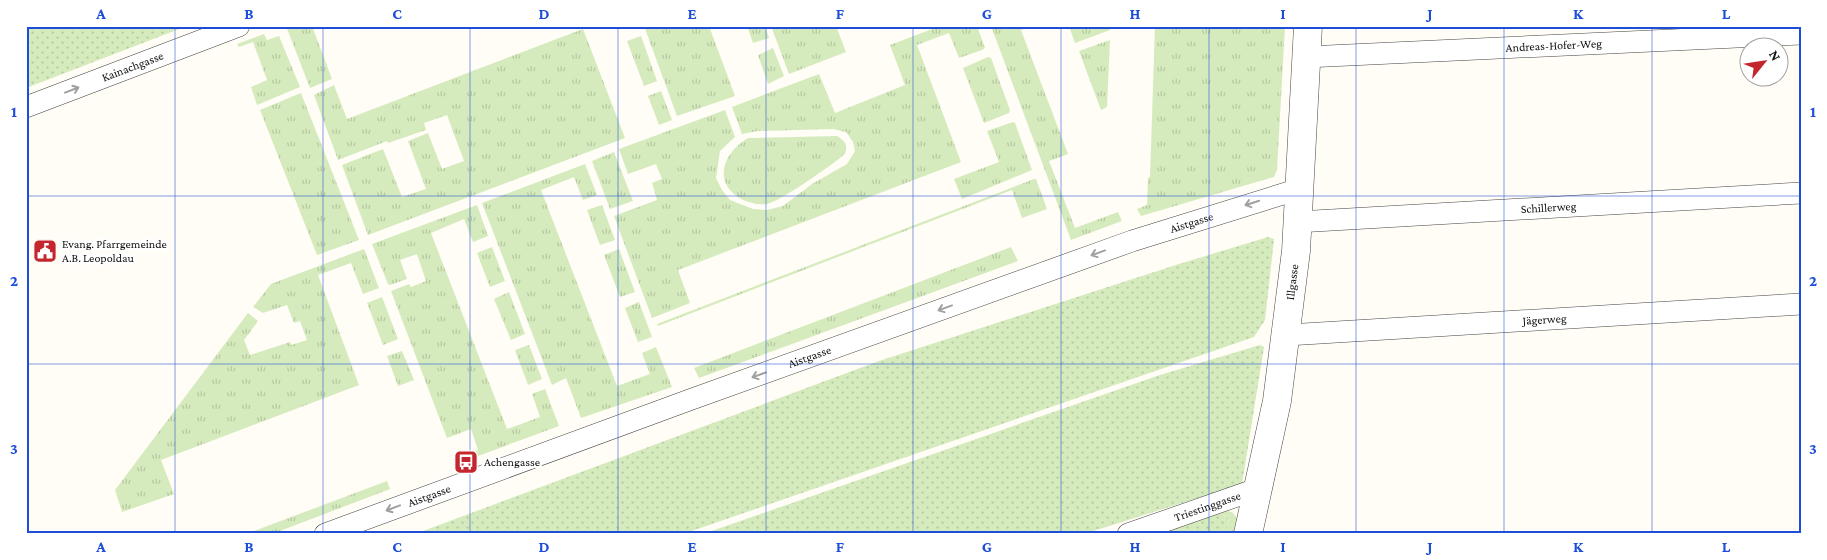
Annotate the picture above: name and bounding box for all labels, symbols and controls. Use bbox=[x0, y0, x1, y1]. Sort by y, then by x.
text: A bbox=[95, 5, 106, 22]
text: B bbox=[244, 5, 254, 22]
text: C bbox=[392, 5, 402, 22]
text: D bbox=[538, 5, 550, 22]
text: E bbox=[687, 5, 697, 22]
text: F bbox=[836, 5, 845, 22]
text: G bbox=[982, 5, 992, 22]
text: H bbox=[1130, 5, 1141, 22]
text: I bbox=[1280, 5, 1286, 22]
text: J bbox=[1425, 5, 1433, 22]
text: K bbox=[1573, 5, 1584, 22]
text: L bbox=[1722, 5, 1731, 22]
street label: Andreas-Hofer-Weg bbox=[1505, 36, 1602, 55]
north arrow bbox=[1740, 38, 1790, 88]
text: N bbox=[1766, 47, 1785, 64]
street label: Kainachgasse bbox=[100, 48, 165, 85]
one-way arrow bbox=[64, 85, 79, 94]
text: 1 bbox=[11, 103, 17, 120]
text: 1 bbox=[1810, 103, 1816, 120]
one-way arrow bbox=[1245, 199, 1261, 209]
street label: Schillerweg bbox=[1520, 199, 1577, 216]
street label: Aistgasse bbox=[1168, 209, 1215, 236]
place label: Evang. Pfarrgemeinde A.B. Leopoldau bbox=[62, 237, 167, 265]
public building icon: Evang. Pfarrgemeinde A.B. Leopoldau bbox=[32, 238, 58, 264]
one-way arrow bbox=[1091, 249, 1106, 258]
street label: Illgasse bbox=[1283, 263, 1301, 301]
text: 2 bbox=[10, 272, 18, 289]
text: 2 bbox=[1809, 272, 1817, 289]
one-way arrow bbox=[938, 304, 953, 313]
street label: Jägerweg bbox=[1521, 311, 1567, 328]
street label: Aistgasse bbox=[786, 343, 833, 371]
one-way arrow bbox=[752, 371, 767, 380]
text: 3 bbox=[10, 440, 18, 457]
text: 3 bbox=[1809, 440, 1817, 457]
bus stop icon: Achengasse bbox=[453, 449, 479, 475]
place label: Achengasse bbox=[484, 455, 540, 469]
street label: Aistgasse bbox=[406, 481, 453, 510]
street label: Triestinggasse bbox=[1172, 488, 1242, 524]
one-way arrow bbox=[386, 504, 401, 513]
text: A bbox=[95, 538, 106, 555]
text: B bbox=[244, 538, 254, 555]
text: C bbox=[392, 538, 402, 555]
text: D bbox=[538, 538, 550, 555]
text: E bbox=[687, 538, 697, 555]
text: F bbox=[836, 538, 845, 555]
text: G bbox=[982, 538, 992, 555]
text: H bbox=[1130, 538, 1141, 555]
text: I bbox=[1280, 538, 1286, 555]
text: J bbox=[1425, 538, 1433, 555]
text: K bbox=[1573, 538, 1584, 555]
text: L bbox=[1722, 538, 1731, 555]

